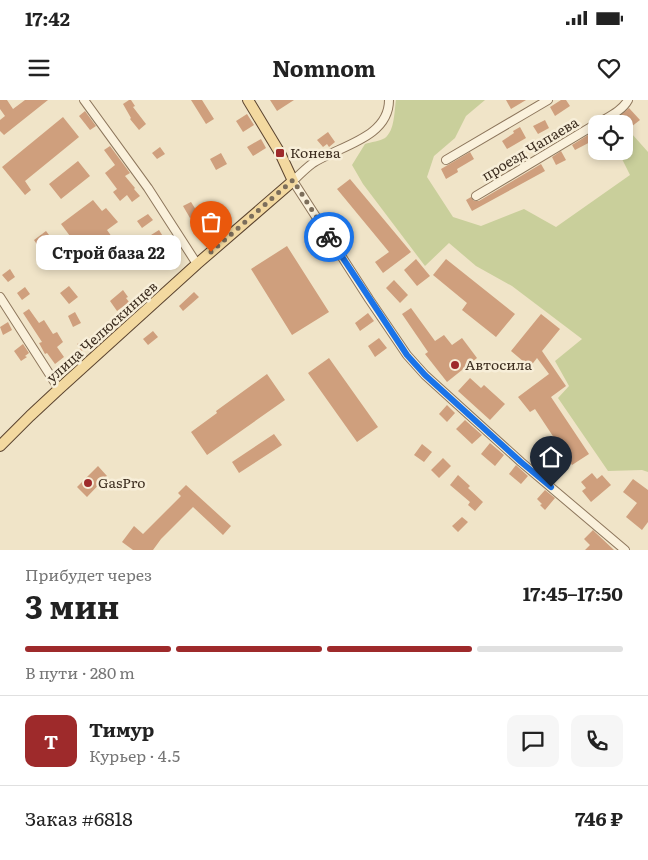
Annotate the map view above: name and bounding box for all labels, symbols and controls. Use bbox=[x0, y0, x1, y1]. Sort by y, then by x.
text: 17:42 bbox=[25, 4, 70, 32]
text: Nomnom bbox=[272, 51, 376, 84]
icon: menu bbox=[25, 54, 53, 82]
icon: heart bbox=[595, 54, 623, 82]
street label: проезд Чапаева bbox=[477, 111, 582, 185]
map controls bbox=[588, 115, 633, 160]
button: locate bbox=[588, 115, 633, 160]
place label: Конева bbox=[290, 142, 341, 162]
marker: Конева bbox=[274, 147, 286, 159]
pin bbox=[190, 201, 232, 252]
icon: bag bbox=[197, 208, 225, 236]
courier bbox=[304, 212, 354, 262]
icon: bike bbox=[315, 223, 343, 251]
callout: Строй база 22 bbox=[36, 234, 181, 270]
text: Строй база 22 bbox=[52, 240, 165, 264]
street label: улица Челюскинцев bbox=[41, 276, 161, 387]
place label: Автосила bbox=[465, 354, 532, 374]
marker: Автосила bbox=[449, 359, 461, 371]
pin bbox=[530, 436, 572, 487]
icon: home bbox=[537, 443, 565, 471]
place label: GasPro bbox=[98, 472, 145, 492]
marker: GasPro bbox=[82, 477, 94, 489]
text: Прибудет через bbox=[25, 562, 152, 586]
text: 17:45–17:50 bbox=[523, 579, 623, 607]
text: 3 мин bbox=[25, 581, 120, 629]
text: В пути · 280 m bbox=[25, 660, 135, 684]
text: Тимур bbox=[89, 715, 154, 743]
button: chat bbox=[507, 715, 559, 767]
button: phone bbox=[571, 715, 623, 767]
text: Т bbox=[44, 727, 58, 755]
text: Курьер · 4.5 bbox=[89, 743, 180, 767]
text: Заказ #6818 bbox=[25, 804, 133, 832]
text: 746 ₽ bbox=[575, 804, 623, 832]

